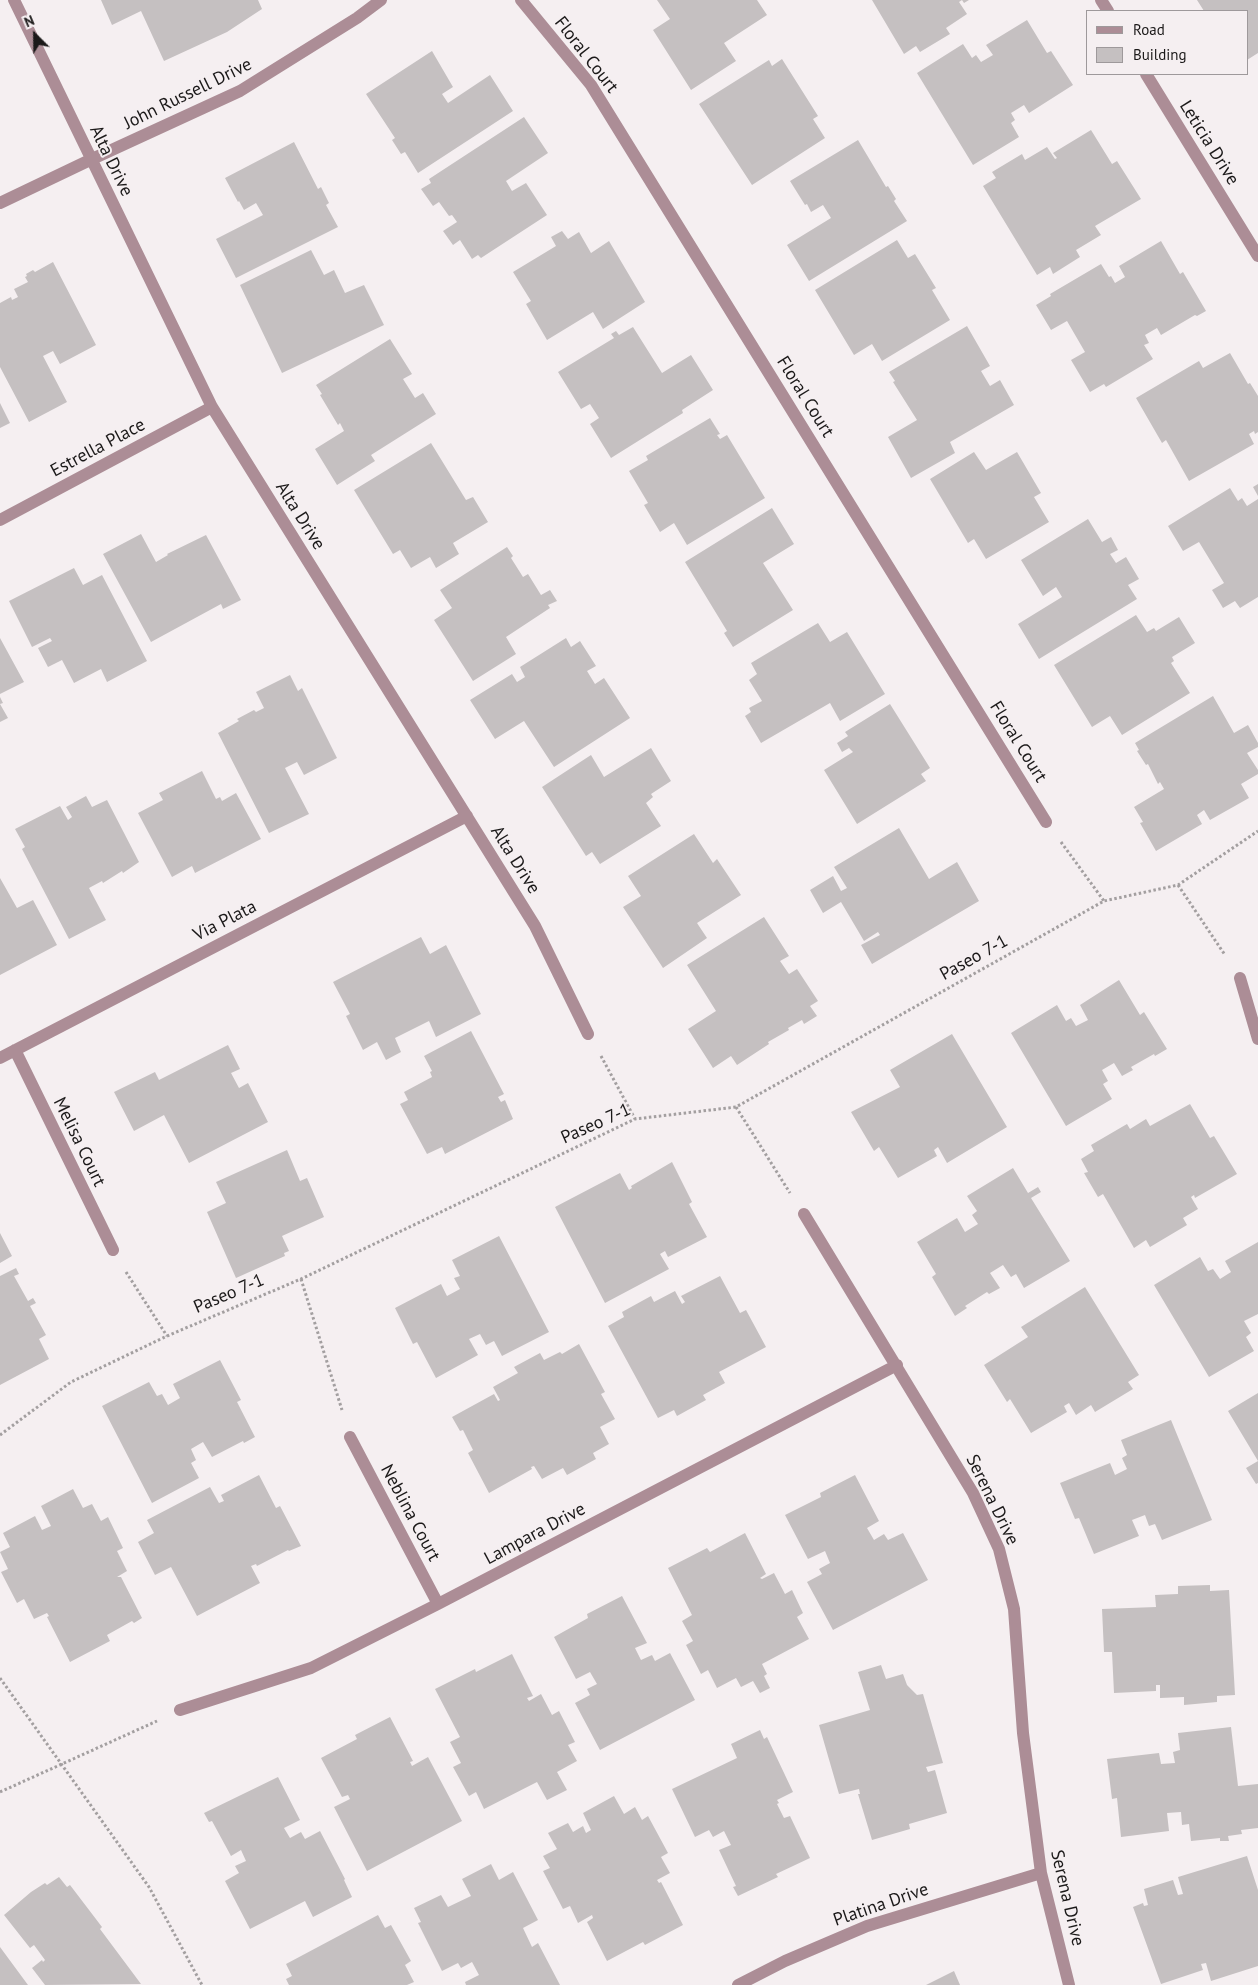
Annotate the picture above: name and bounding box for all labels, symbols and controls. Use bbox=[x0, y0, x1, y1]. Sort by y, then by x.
north arrow bbox=[10, 10, 60, 60]
legend bbox=[1086, 10, 1248, 75]
text: N bbox=[21, 11, 37, 31]
street label: Floral Court bbox=[549, 12, 623, 98]
text: Road bbox=[1133, 20, 1165, 39]
text: Building bbox=[1133, 45, 1187, 64]
street label: John Russell Drive bbox=[121, 54, 255, 134]
street label: Leticia Drive bbox=[1175, 97, 1243, 189]
street label: Alta Drive bbox=[85, 122, 137, 200]
street label: Floral Court bbox=[772, 353, 838, 441]
street label: Estrella Place bbox=[47, 414, 149, 482]
street label: Alta Drive bbox=[271, 478, 329, 554]
street label: Floral Court bbox=[985, 698, 1051, 786]
street label: Alta Drive bbox=[486, 822, 544, 898]
street label: Via Plata bbox=[190, 896, 260, 946]
street label: Paseo 7-1 bbox=[936, 931, 1012, 985]
street label: Melisa Court bbox=[48, 1094, 110, 1190]
street label: Paseo 7-1 bbox=[558, 1099, 634, 1149]
street label: Paseo 7-1 bbox=[191, 1270, 267, 1318]
street label: Serena Drive bbox=[961, 1451, 1023, 1549]
street label: Neblina Court bbox=[375, 1461, 445, 1565]
street label: Lampara Drive bbox=[481, 1498, 589, 1570]
street label: Serena Drive bbox=[1045, 1848, 1089, 1948]
street label: Platina Drive bbox=[831, 1879, 931, 1931]

